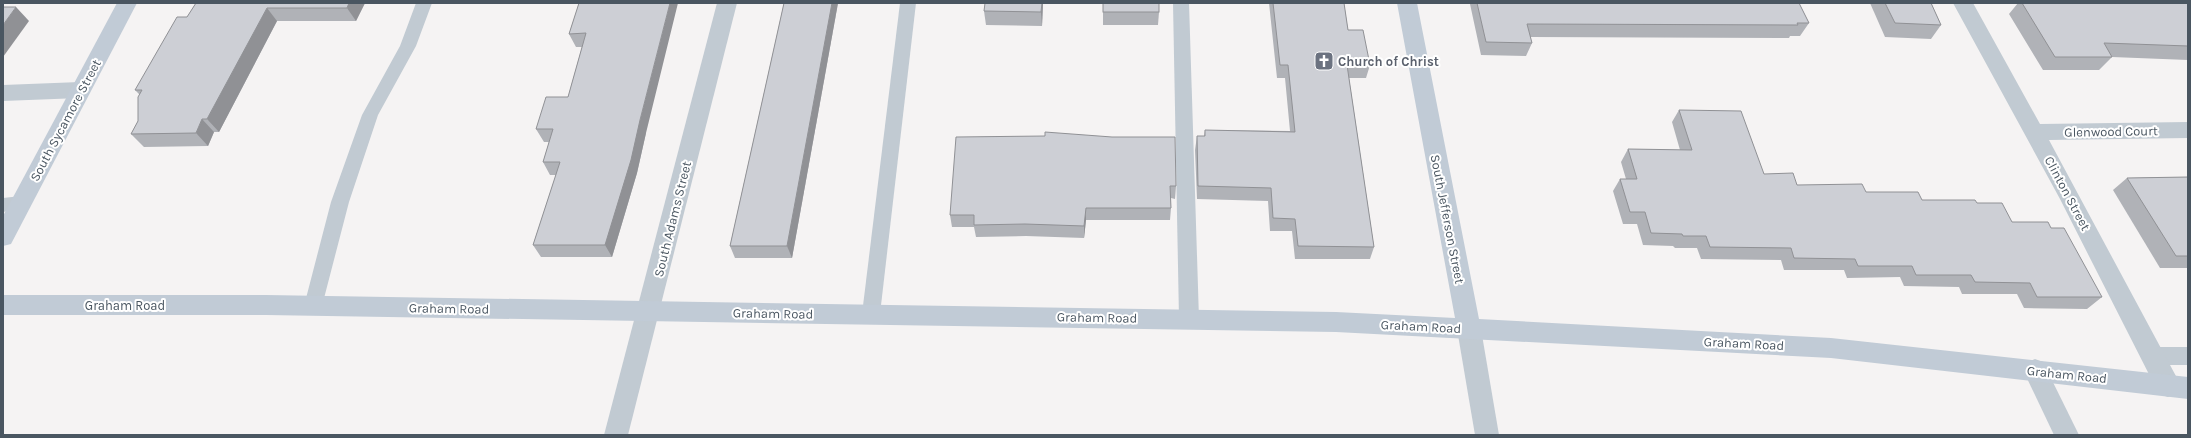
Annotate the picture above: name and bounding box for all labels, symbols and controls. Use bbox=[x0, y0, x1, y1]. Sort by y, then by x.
church icon: Church of Christ bbox=[1313, 50, 1335, 72]
place label: Church of Christ bbox=[1338, 54, 1439, 69]
street label: South Sycamore Street bbox=[27, 57, 104, 184]
street label: Glenwood Court bbox=[2064, 123, 2158, 140]
street label: South Jefferson Street bbox=[1428, 153, 1467, 285]
street label: Clinton Street bbox=[2042, 154, 2093, 233]
street label: South Adams Street bbox=[651, 160, 694, 279]
street label: Graham Road bbox=[85, 298, 165, 313]
street label: Graham Road bbox=[409, 300, 489, 317]
street label: Graham Road bbox=[733, 305, 813, 322]
street label: Graham Road bbox=[1057, 309, 1137, 326]
street label: Graham Road bbox=[1380, 317, 1462, 336]
street label: Graham Road bbox=[1703, 334, 1785, 353]
street label: Graham Road bbox=[2026, 363, 2108, 386]

